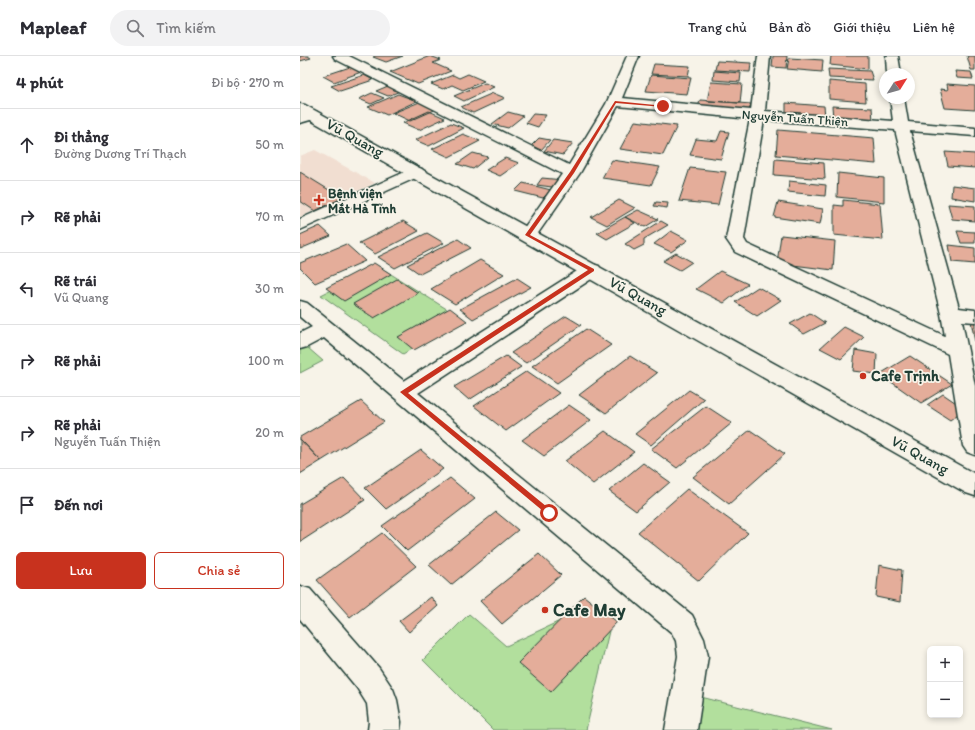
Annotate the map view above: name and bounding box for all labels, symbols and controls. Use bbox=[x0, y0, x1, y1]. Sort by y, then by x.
search box bbox=[110, 10, 390, 46]
text: Mapleaf bbox=[20, 16, 86, 39]
icon: search bbox=[124, 17, 146, 39]
text: Tìm kiếm bbox=[156, 19, 216, 37]
text: Trang chủ bbox=[688, 19, 747, 36]
text: Bản đồ bbox=[769, 19, 811, 36]
text: Giới thiệu bbox=[833, 19, 891, 36]
text: Liên hệ bbox=[913, 19, 955, 36]
north arrow bbox=[879, 68, 915, 104]
text: 4 phút bbox=[16, 72, 64, 92]
text: Đi bộ · 270 m bbox=[211, 75, 284, 90]
route end bbox=[654, 97, 672, 115]
street label: Nguyễn Tuấn Thiện bbox=[741, 107, 849, 129]
street label: Vũ Quang bbox=[323, 115, 387, 161]
text: Đi thẳng bbox=[54, 128, 109, 146]
icon: ahead bbox=[16, 134, 38, 156]
text: 50 m bbox=[255, 137, 284, 152]
text: Đường Dương Trí Thạch bbox=[54, 146, 186, 161]
place label: Bệnh viện Mắt Hà Tĩnh bbox=[328, 186, 396, 216]
marker: Bệnh viện Mắt Hà Tĩnh bbox=[313, 194, 325, 206]
icon: right bbox=[16, 206, 38, 228]
text: Rẽ phải bbox=[54, 208, 101, 226]
text: 70 m bbox=[256, 209, 284, 224]
text: Rẽ trái bbox=[54, 272, 97, 290]
street label: Vũ Quang bbox=[606, 273, 670, 319]
icon: left bbox=[16, 278, 38, 300]
text: 30 m bbox=[255, 281, 284, 296]
text: Vũ Quang bbox=[54, 290, 109, 305]
icon: right bbox=[16, 350, 38, 372]
text: Rẽ phải bbox=[54, 352, 101, 370]
text: 100 m bbox=[248, 353, 284, 368]
place label: Cafe Trịnh bbox=[871, 367, 940, 385]
marker: Cafe Trịnh bbox=[858, 371, 868, 381]
text: Rẽ phải bbox=[54, 416, 101, 434]
icon: right bbox=[16, 422, 38, 444]
text: 20 m bbox=[255, 425, 284, 440]
street label: Vũ Quang bbox=[888, 432, 952, 478]
text: Nguyễn Tuấn Thiện bbox=[54, 434, 161, 449]
icon: arrive bbox=[16, 494, 38, 516]
text: Đến nơi bbox=[54, 496, 103, 514]
route start bbox=[540, 504, 558, 522]
button: Lưu bbox=[16, 552, 146, 589]
button: Chia sẻ bbox=[154, 552, 284, 589]
place label: Cafe May bbox=[553, 599, 626, 621]
marker: Cafe May bbox=[540, 605, 550, 615]
map controls bbox=[927, 646, 963, 718]
button: + bbox=[927, 646, 963, 682]
button: − bbox=[927, 682, 963, 718]

